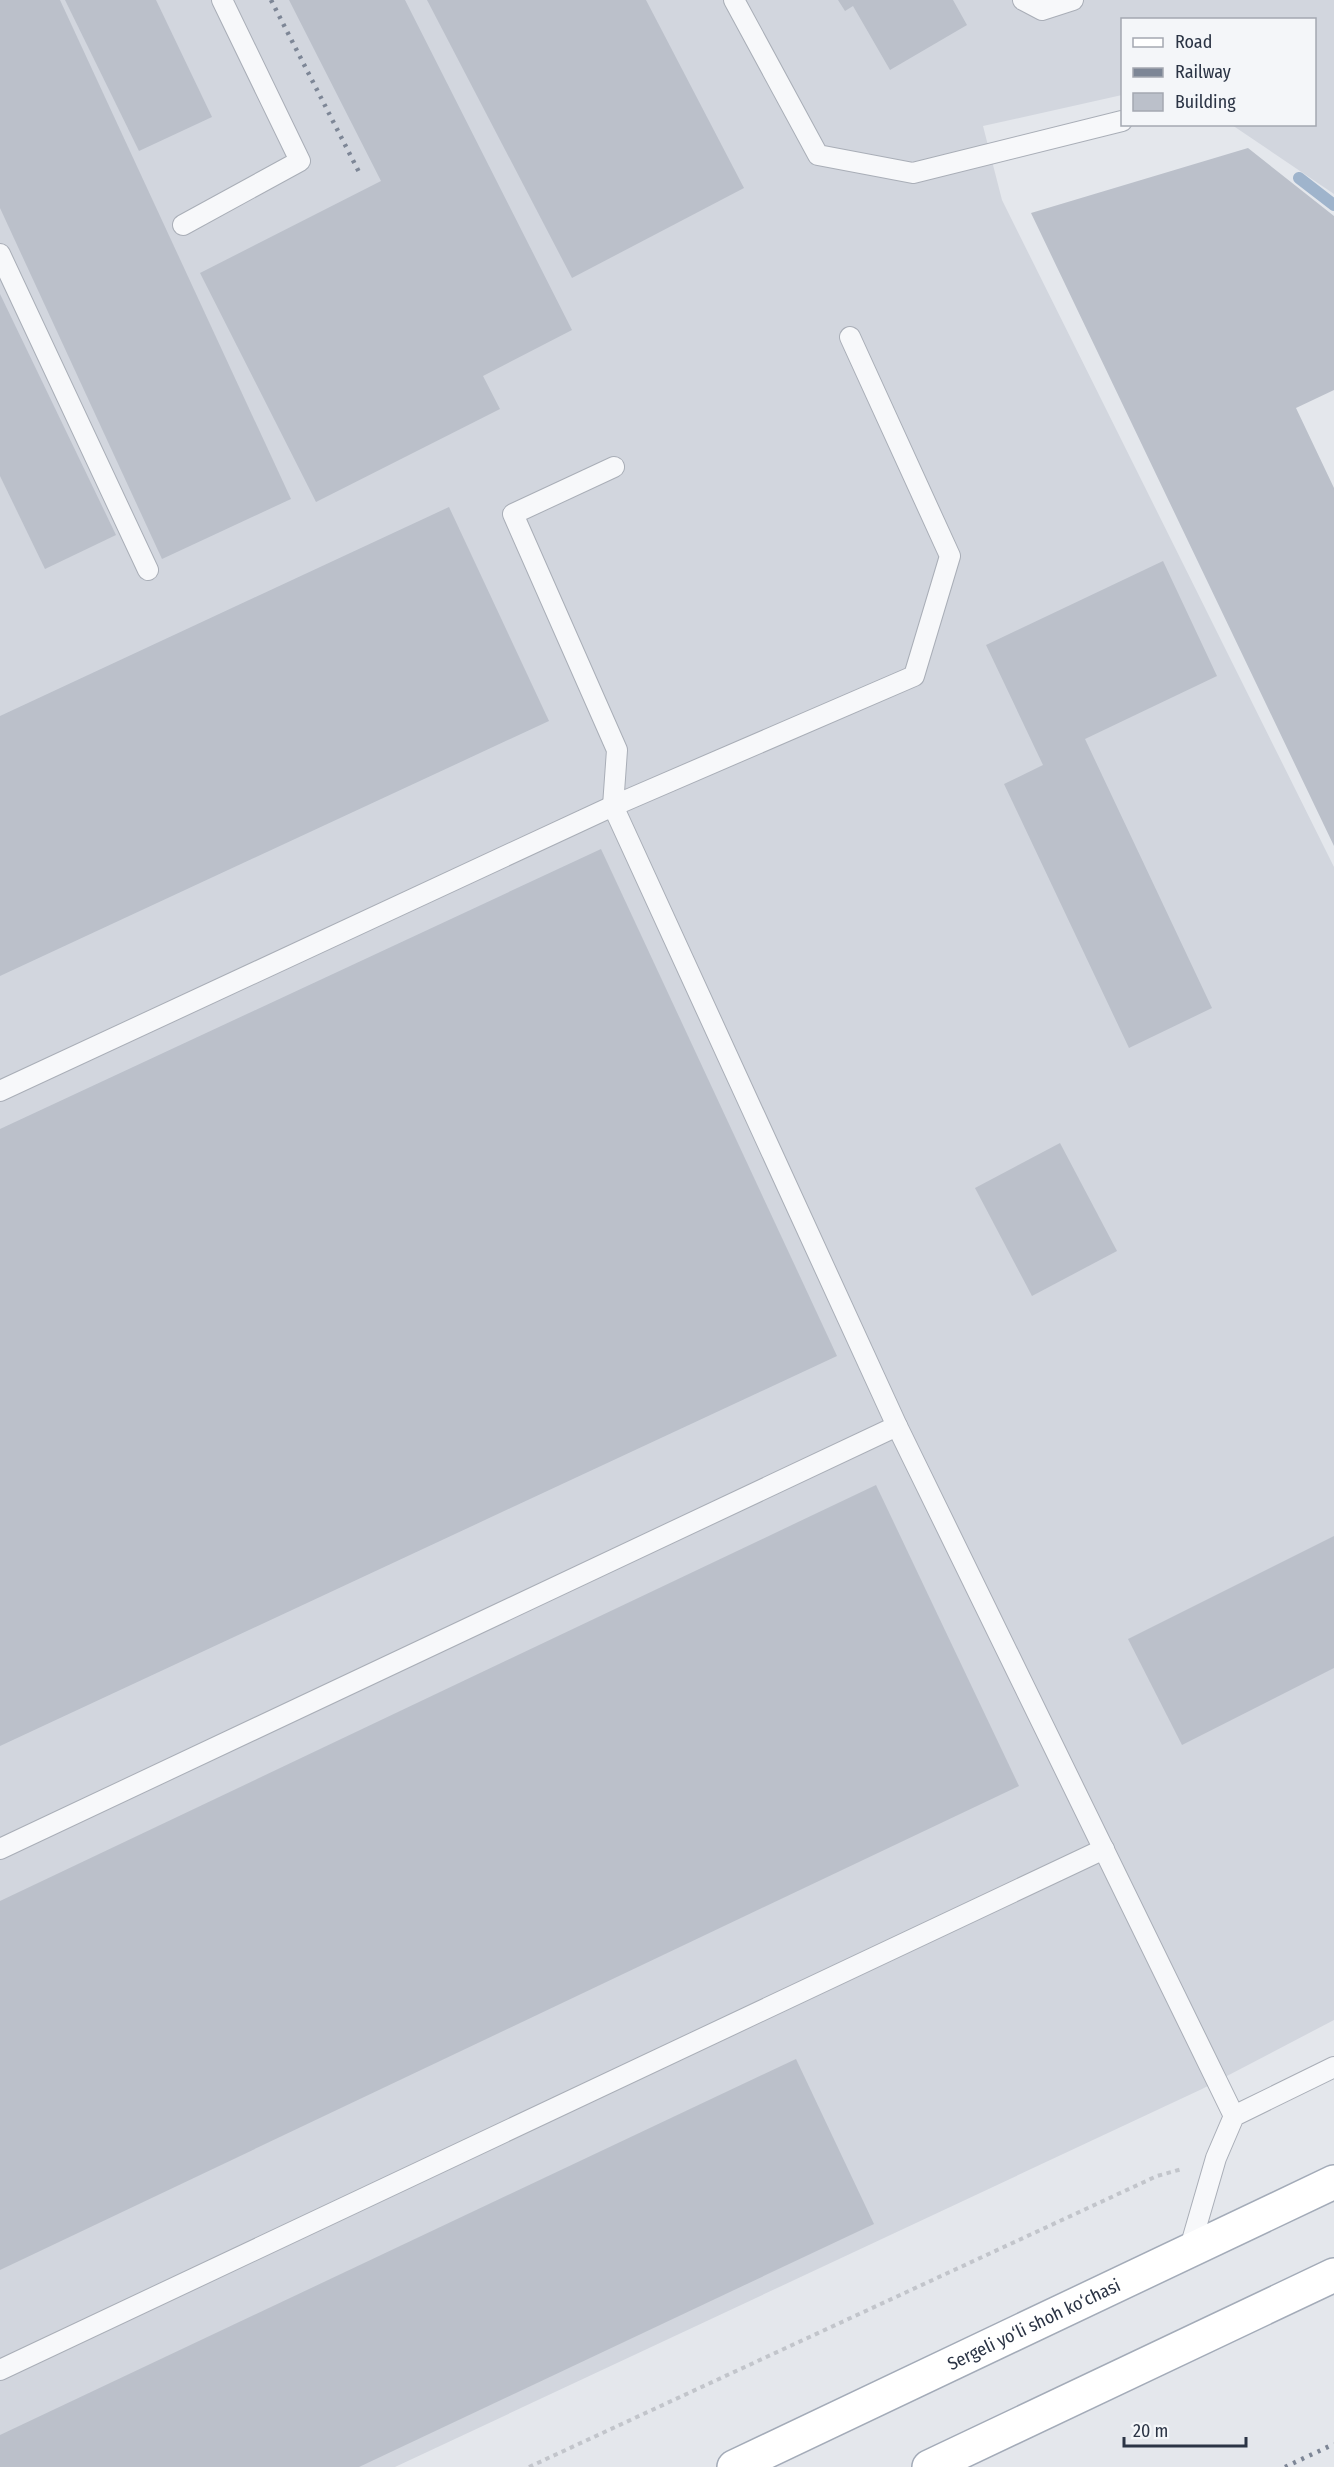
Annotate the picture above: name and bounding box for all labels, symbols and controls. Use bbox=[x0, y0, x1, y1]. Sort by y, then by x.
legend bbox=[1121, 18, 1316, 126]
text: Road bbox=[1175, 31, 1212, 53]
text: Railway bbox=[1175, 61, 1231, 83]
text: Building bbox=[1175, 91, 1236, 113]
street label: Sergeli yo‘li shoh ko‘chasi bbox=[944, 2274, 1124, 2375]
scale bar bbox=[1124, 2410, 1246, 2448]
text: 20 m bbox=[1133, 2420, 1168, 2442]

